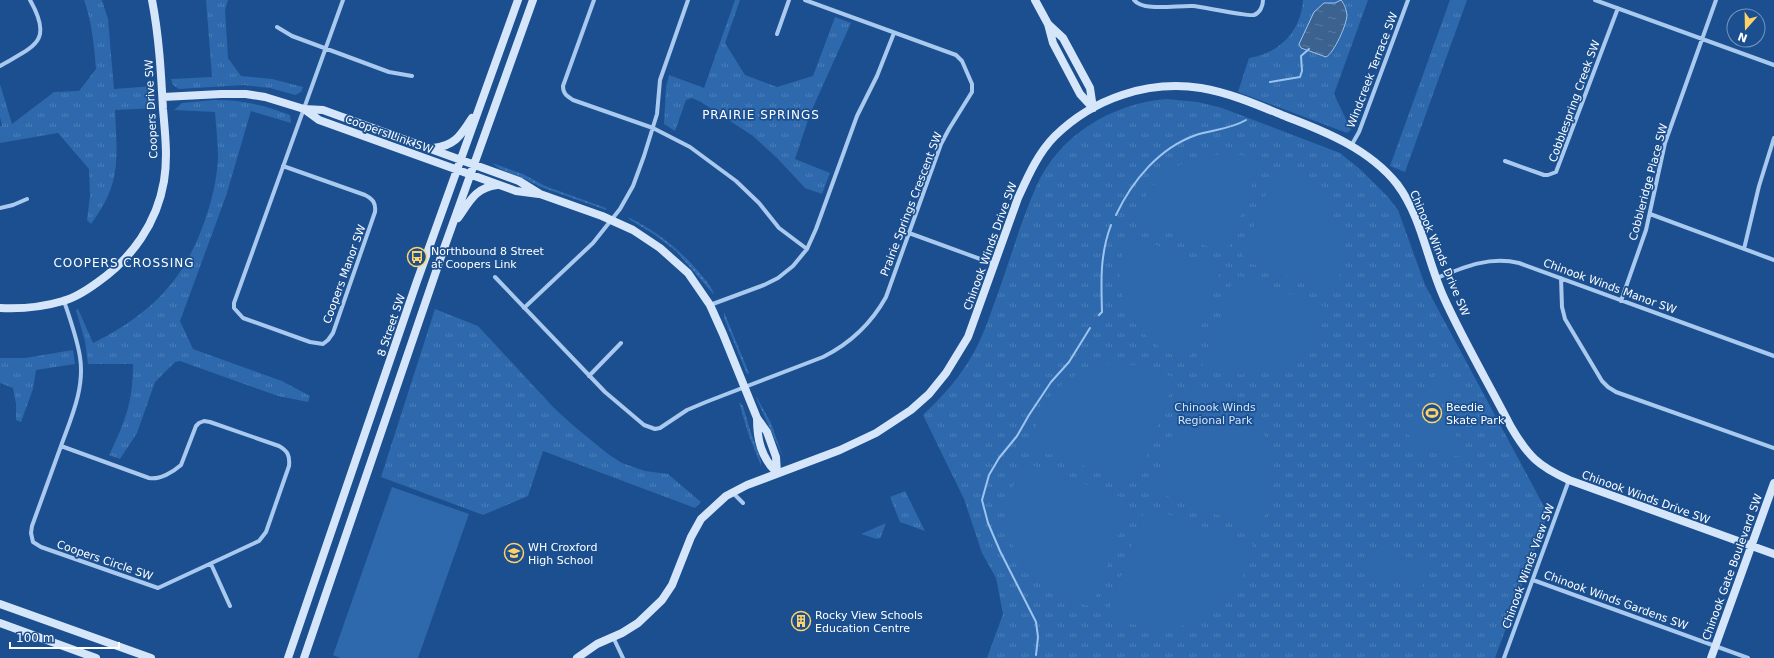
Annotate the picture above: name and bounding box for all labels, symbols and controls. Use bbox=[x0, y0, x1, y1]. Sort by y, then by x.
north arrow bbox=[1726, 8, 1766, 48]
street label: Windcreek Terrace SW bbox=[1344, 10, 1401, 130]
text: N bbox=[1736, 29, 1749, 45]
street label: Cobblespring Creek SW bbox=[1546, 38, 1603, 164]
street label: Coopers Drive SW bbox=[142, 59, 161, 159]
district label: PRAIRIE SPRINGS bbox=[702, 108, 820, 122]
street label: Coopers Link SW bbox=[343, 113, 435, 156]
street label: Cobbleridge Place SW bbox=[1627, 122, 1670, 242]
street label: Prairie Springs Crescent SW bbox=[878, 130, 945, 278]
street label: Chinook Winds Drive SW bbox=[961, 180, 1020, 312]
street label: Chinook Winds Drive SW bbox=[1407, 188, 1472, 318]
street label: Coopers Manor SW bbox=[320, 223, 368, 325]
place label: Northbound 8 Street at Coopers Link bbox=[431, 245, 545, 271]
bus stop icon: Northbound 8 Street at Coopers Link bbox=[406, 246, 428, 268]
district label: COOPERS CROSSING bbox=[53, 256, 195, 270]
street label: Chinook Winds Manor SW bbox=[1541, 256, 1678, 317]
street label: 8 Street SW bbox=[375, 292, 408, 358]
park label: Chinook Winds Regional Park bbox=[1174, 401, 1256, 427]
place label: Beedie Skate Park bbox=[1446, 401, 1505, 427]
sports icon: Beedie Skate Park bbox=[1421, 402, 1443, 424]
street label: Chinook Winds Drive SW bbox=[1580, 468, 1712, 527]
street label: Chinook Gate Boulevard SW bbox=[1700, 492, 1765, 642]
street label: Chinook Winds View SW bbox=[1500, 502, 1557, 631]
street label: Coopers Circle SW bbox=[55, 538, 155, 583]
place label: WH Croxford High School bbox=[528, 541, 597, 567]
school or university icon: WH Croxford High School bbox=[503, 542, 525, 564]
street label: Chinook Winds Gardens SW bbox=[1542, 568, 1690, 633]
place label: Rocky View Schools Education Centre bbox=[815, 609, 923, 635]
building icon: Rocky View Schools Education Centre bbox=[790, 610, 812, 632]
scale bar bbox=[10, 624, 119, 650]
text: 100 m bbox=[16, 631, 54, 645]

